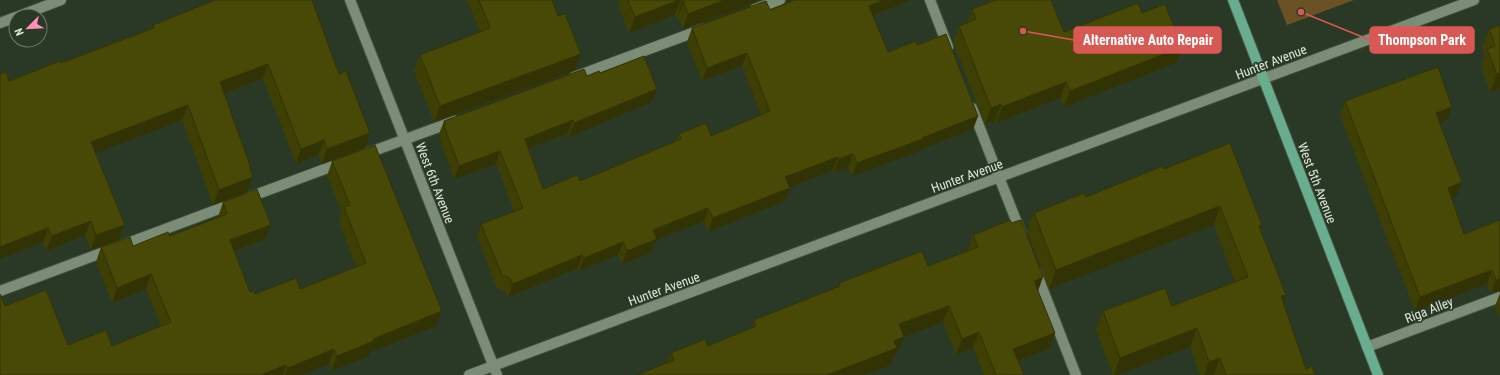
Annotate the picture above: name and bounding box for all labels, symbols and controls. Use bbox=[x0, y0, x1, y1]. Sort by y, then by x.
north arrow bbox=[8, 8, 48, 48]
text: N bbox=[12, 26, 27, 38]
callout: Alternative Auto Repair bbox=[1074, 27, 1221, 53]
callout: Thompson Park bbox=[1370, 27, 1474, 53]
text: Alternative Auto Repair bbox=[1083, 32, 1214, 48]
text: Thompson Park bbox=[1378, 32, 1466, 48]
street label: Hunter Avenue bbox=[1233, 42, 1309, 82]
street label: West 6th Avenue bbox=[413, 140, 457, 226]
street label: West 5th Avenue bbox=[1295, 140, 1339, 226]
street label: Hunter Avenue bbox=[929, 156, 1005, 196]
street label: Hunter Avenue bbox=[626, 269, 702, 309]
street label: Riga Alley bbox=[1403, 294, 1456, 326]

